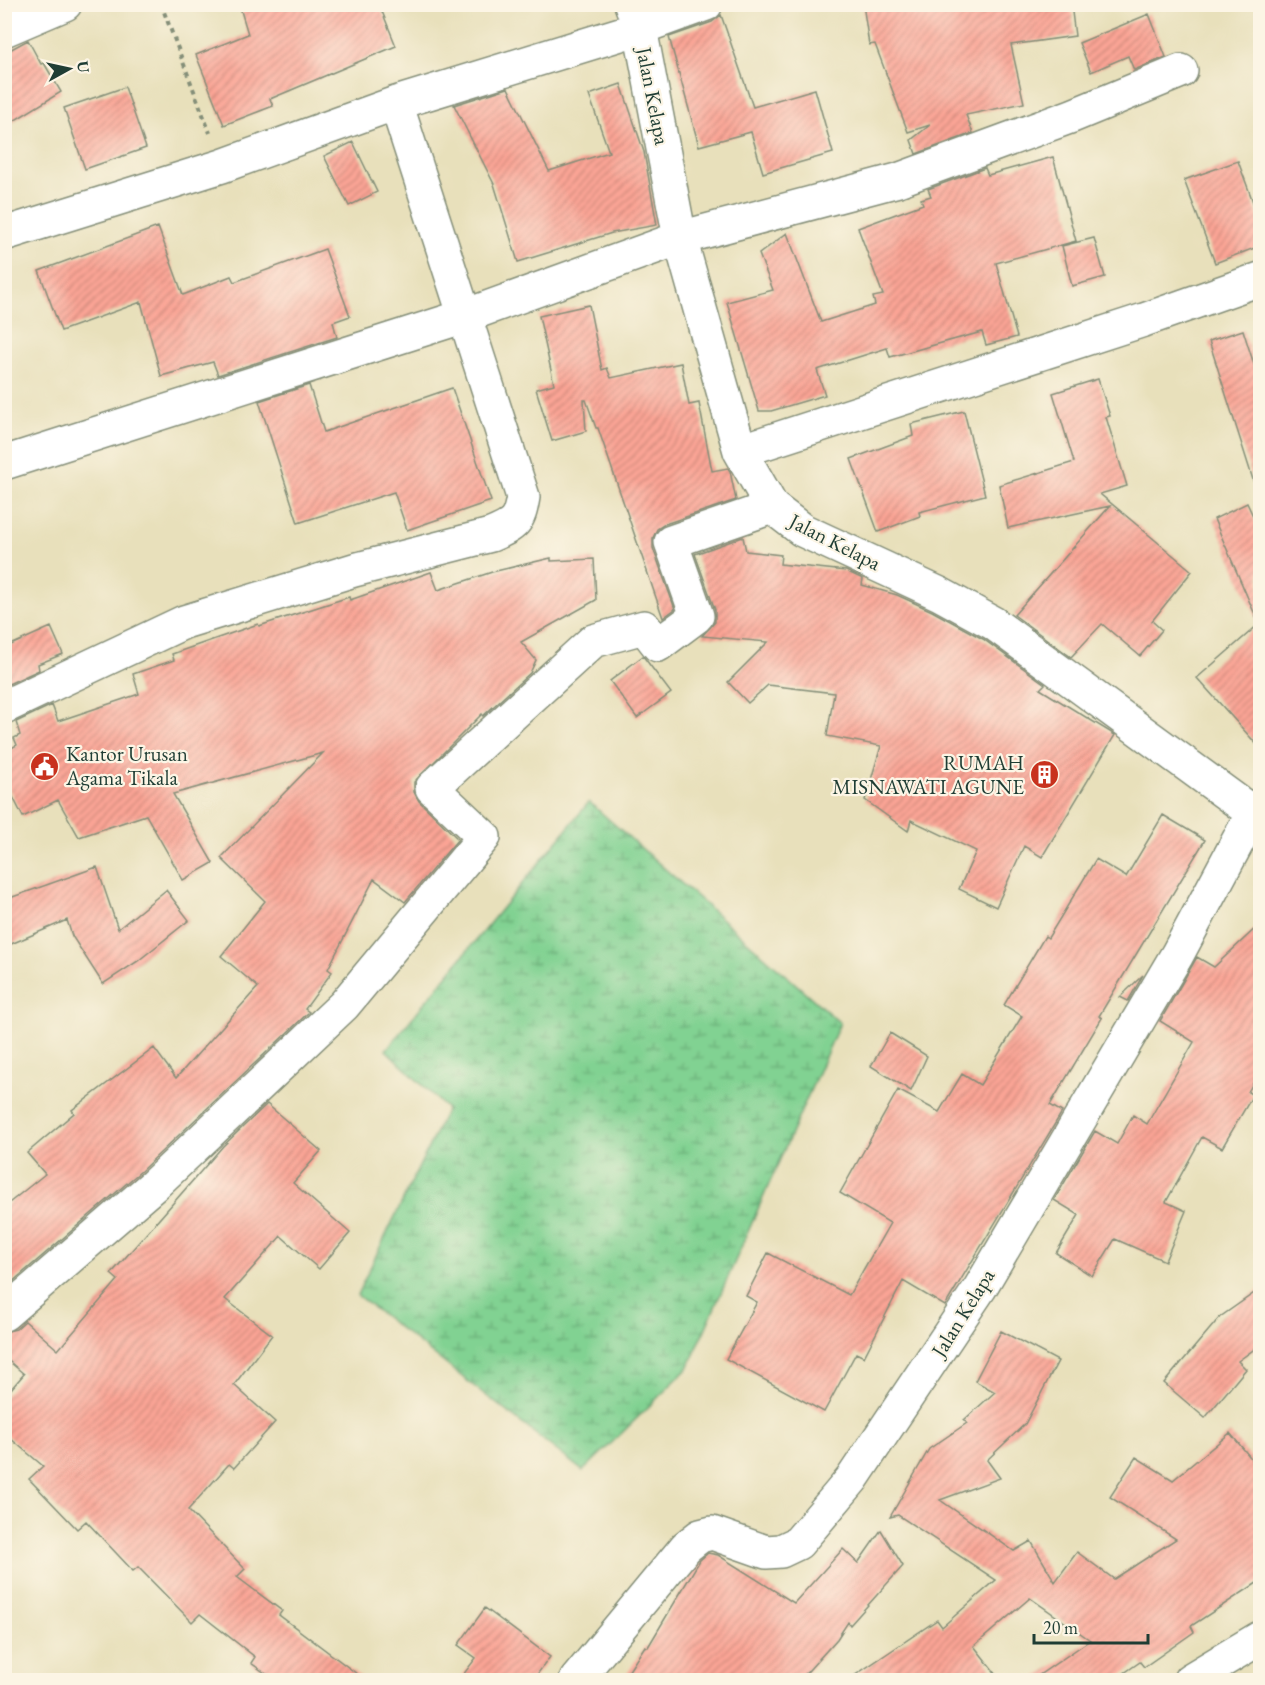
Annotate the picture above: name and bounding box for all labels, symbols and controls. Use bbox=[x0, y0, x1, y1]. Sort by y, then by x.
north arrow bbox=[39, 39, 99, 99]
street label: Jalan Kelapa bbox=[630, 43, 676, 148]
text: U bbox=[72, 60, 95, 74]
street label: Jalan Kelapa bbox=[783, 506, 886, 576]
place label: Kantor Urusan Agama Tikala bbox=[65, 740, 188, 791]
place label: RUMAH MISNAWATI AGUNE bbox=[832, 749, 1024, 800]
public building icon: Kantor Urusan Agama Tikala bbox=[29, 750, 61, 782]
building icon: RUMAH MISNAWATI AGUNE bbox=[1029, 759, 1061, 791]
street label: Jalan Kelapa bbox=[924, 1263, 1001, 1364]
scale bar bbox=[1034, 1607, 1148, 1645]
text: 20 m bbox=[1043, 1616, 1078, 1639]

